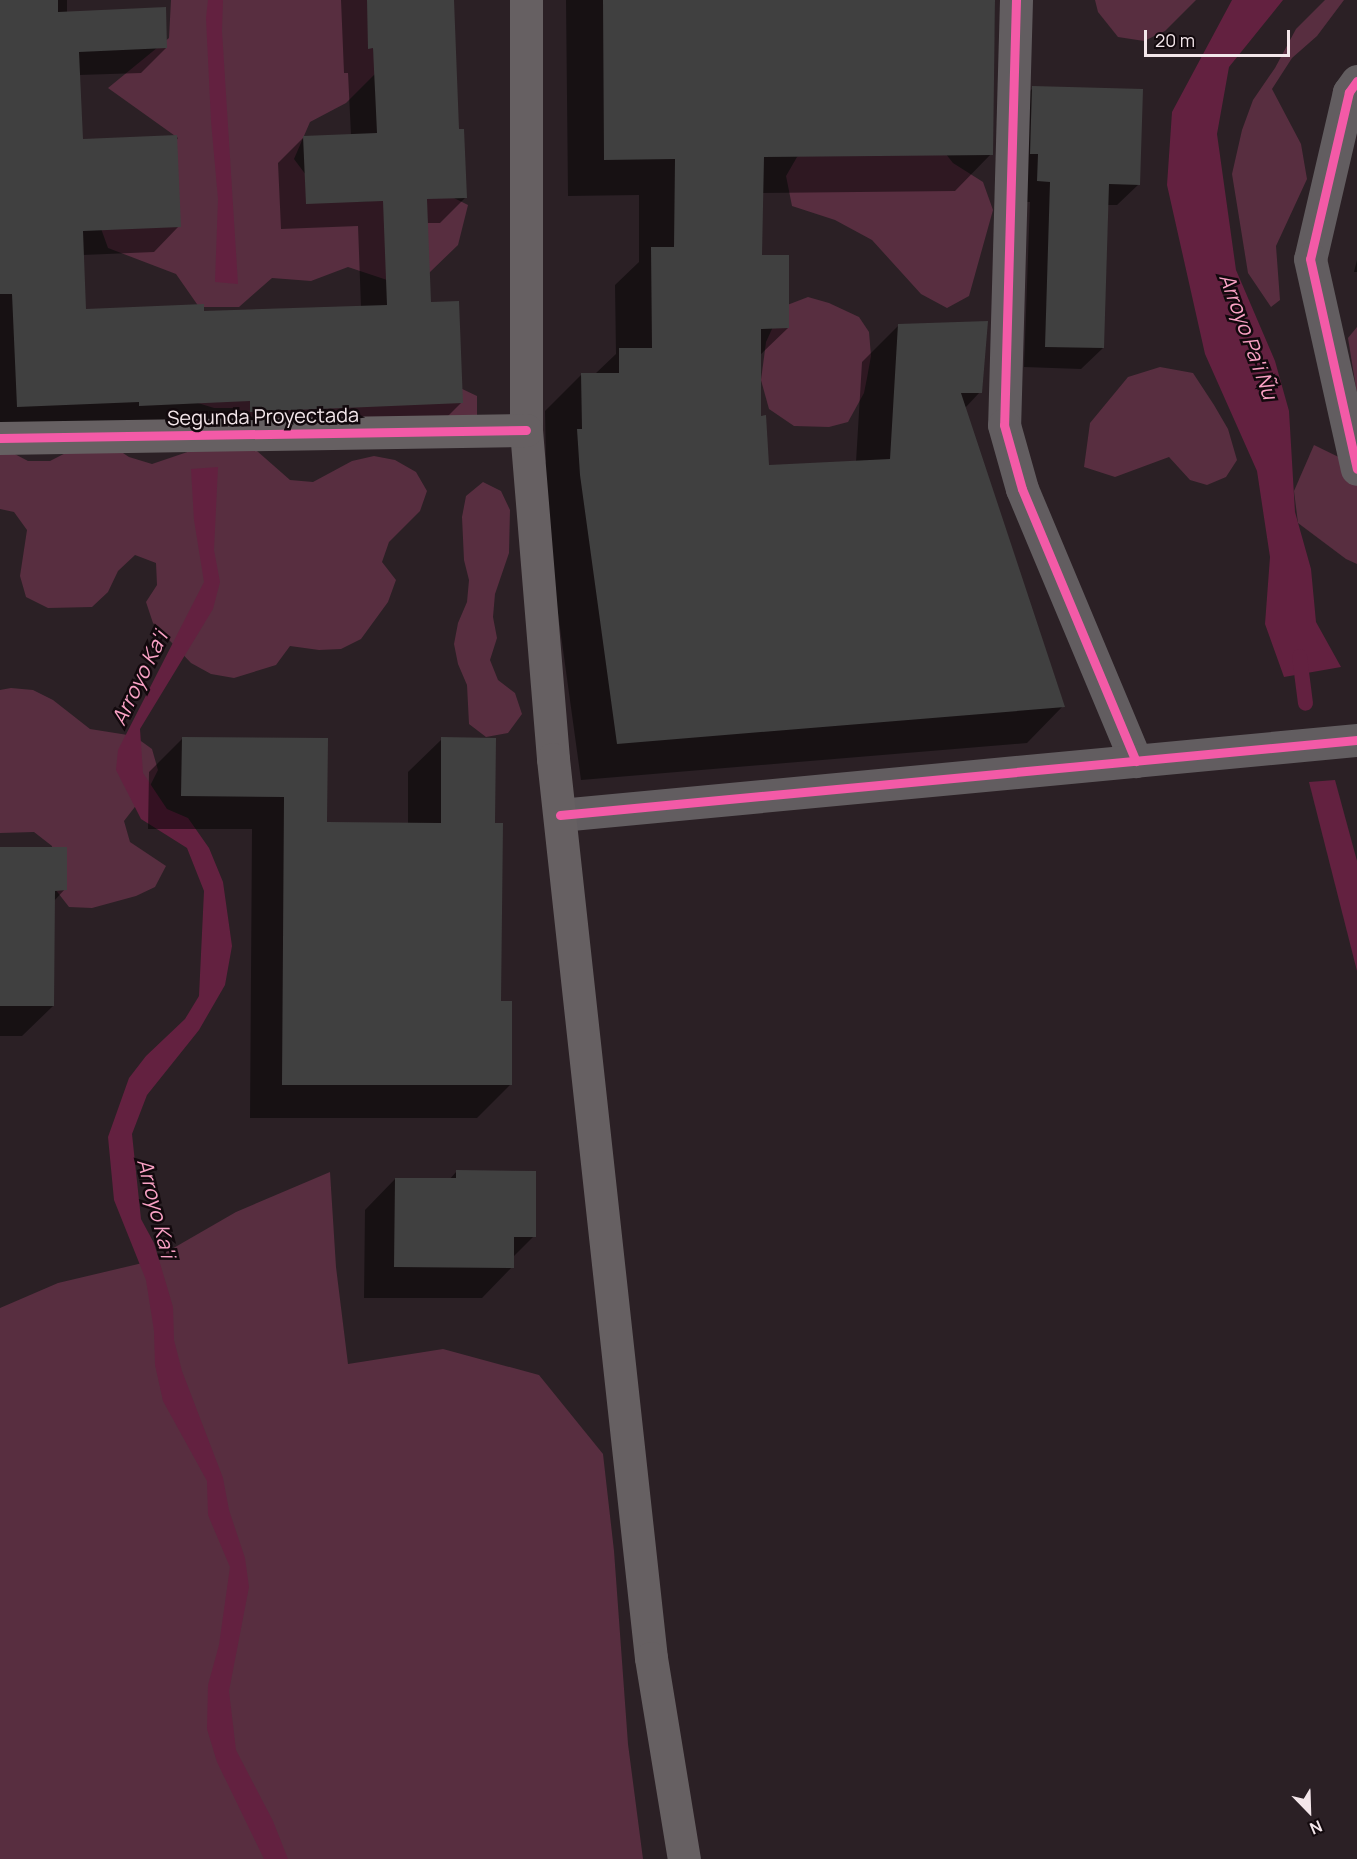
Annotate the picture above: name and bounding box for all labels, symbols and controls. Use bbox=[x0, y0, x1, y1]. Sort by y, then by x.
scale bar bbox=[1147, 18, 1292, 56]
text: 20 m bbox=[1155, 28, 1195, 52]
water label: Arroyo Pa'i Ñu bbox=[1215, 270, 1283, 402]
street label: Segunda Proyectada bbox=[167, 402, 359, 430]
water label: Arroyo Ka'i bbox=[105, 627, 173, 729]
water label: Arroyo Ka'i bbox=[133, 1156, 181, 1260]
north arrow bbox=[1279, 1781, 1339, 1841]
text: N bbox=[1306, 1815, 1326, 1840]

